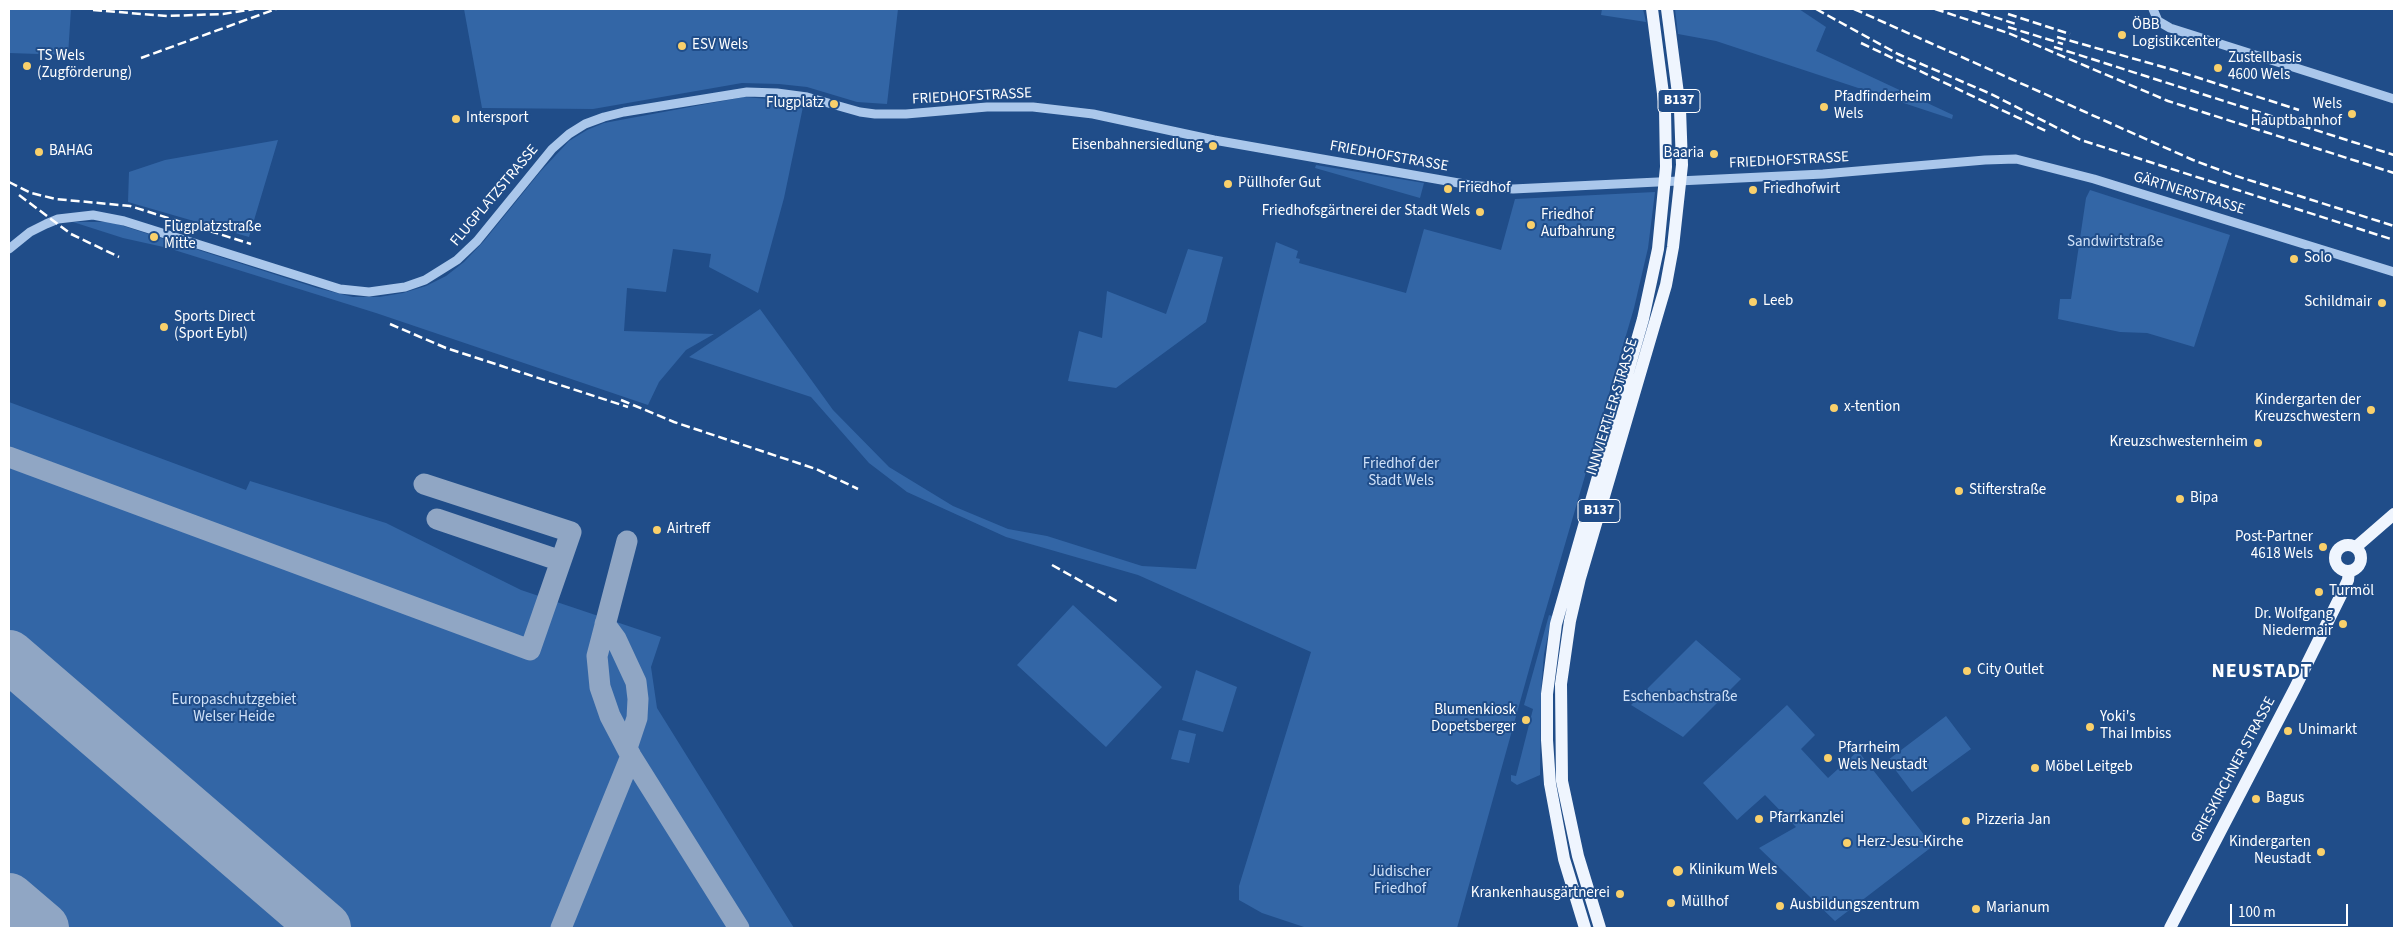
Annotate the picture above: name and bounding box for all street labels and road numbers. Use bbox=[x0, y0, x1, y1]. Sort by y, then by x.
street label: FRIEDHOFSTRASSE bbox=[912, 85, 1032, 109]
road number: B137 bbox=[1658, 90, 1700, 112]
street label: FRIEDHOFSTRASSE bbox=[1328, 138, 1450, 176]
street label: FLUGPLATZSTRASSE bbox=[447, 141, 543, 251]
street label: FRIEDHOFSTRASSE bbox=[1729, 149, 1849, 173]
street label: GÄRTNERSTRASSE bbox=[2131, 168, 2247, 220]
street label: INNVIERTLER STRASSE bbox=[1584, 336, 1642, 478]
road number: B137 bbox=[1578, 500, 1620, 522]
street label: GRIESKIRCHNER STRASSE bbox=[2188, 694, 2280, 846]

